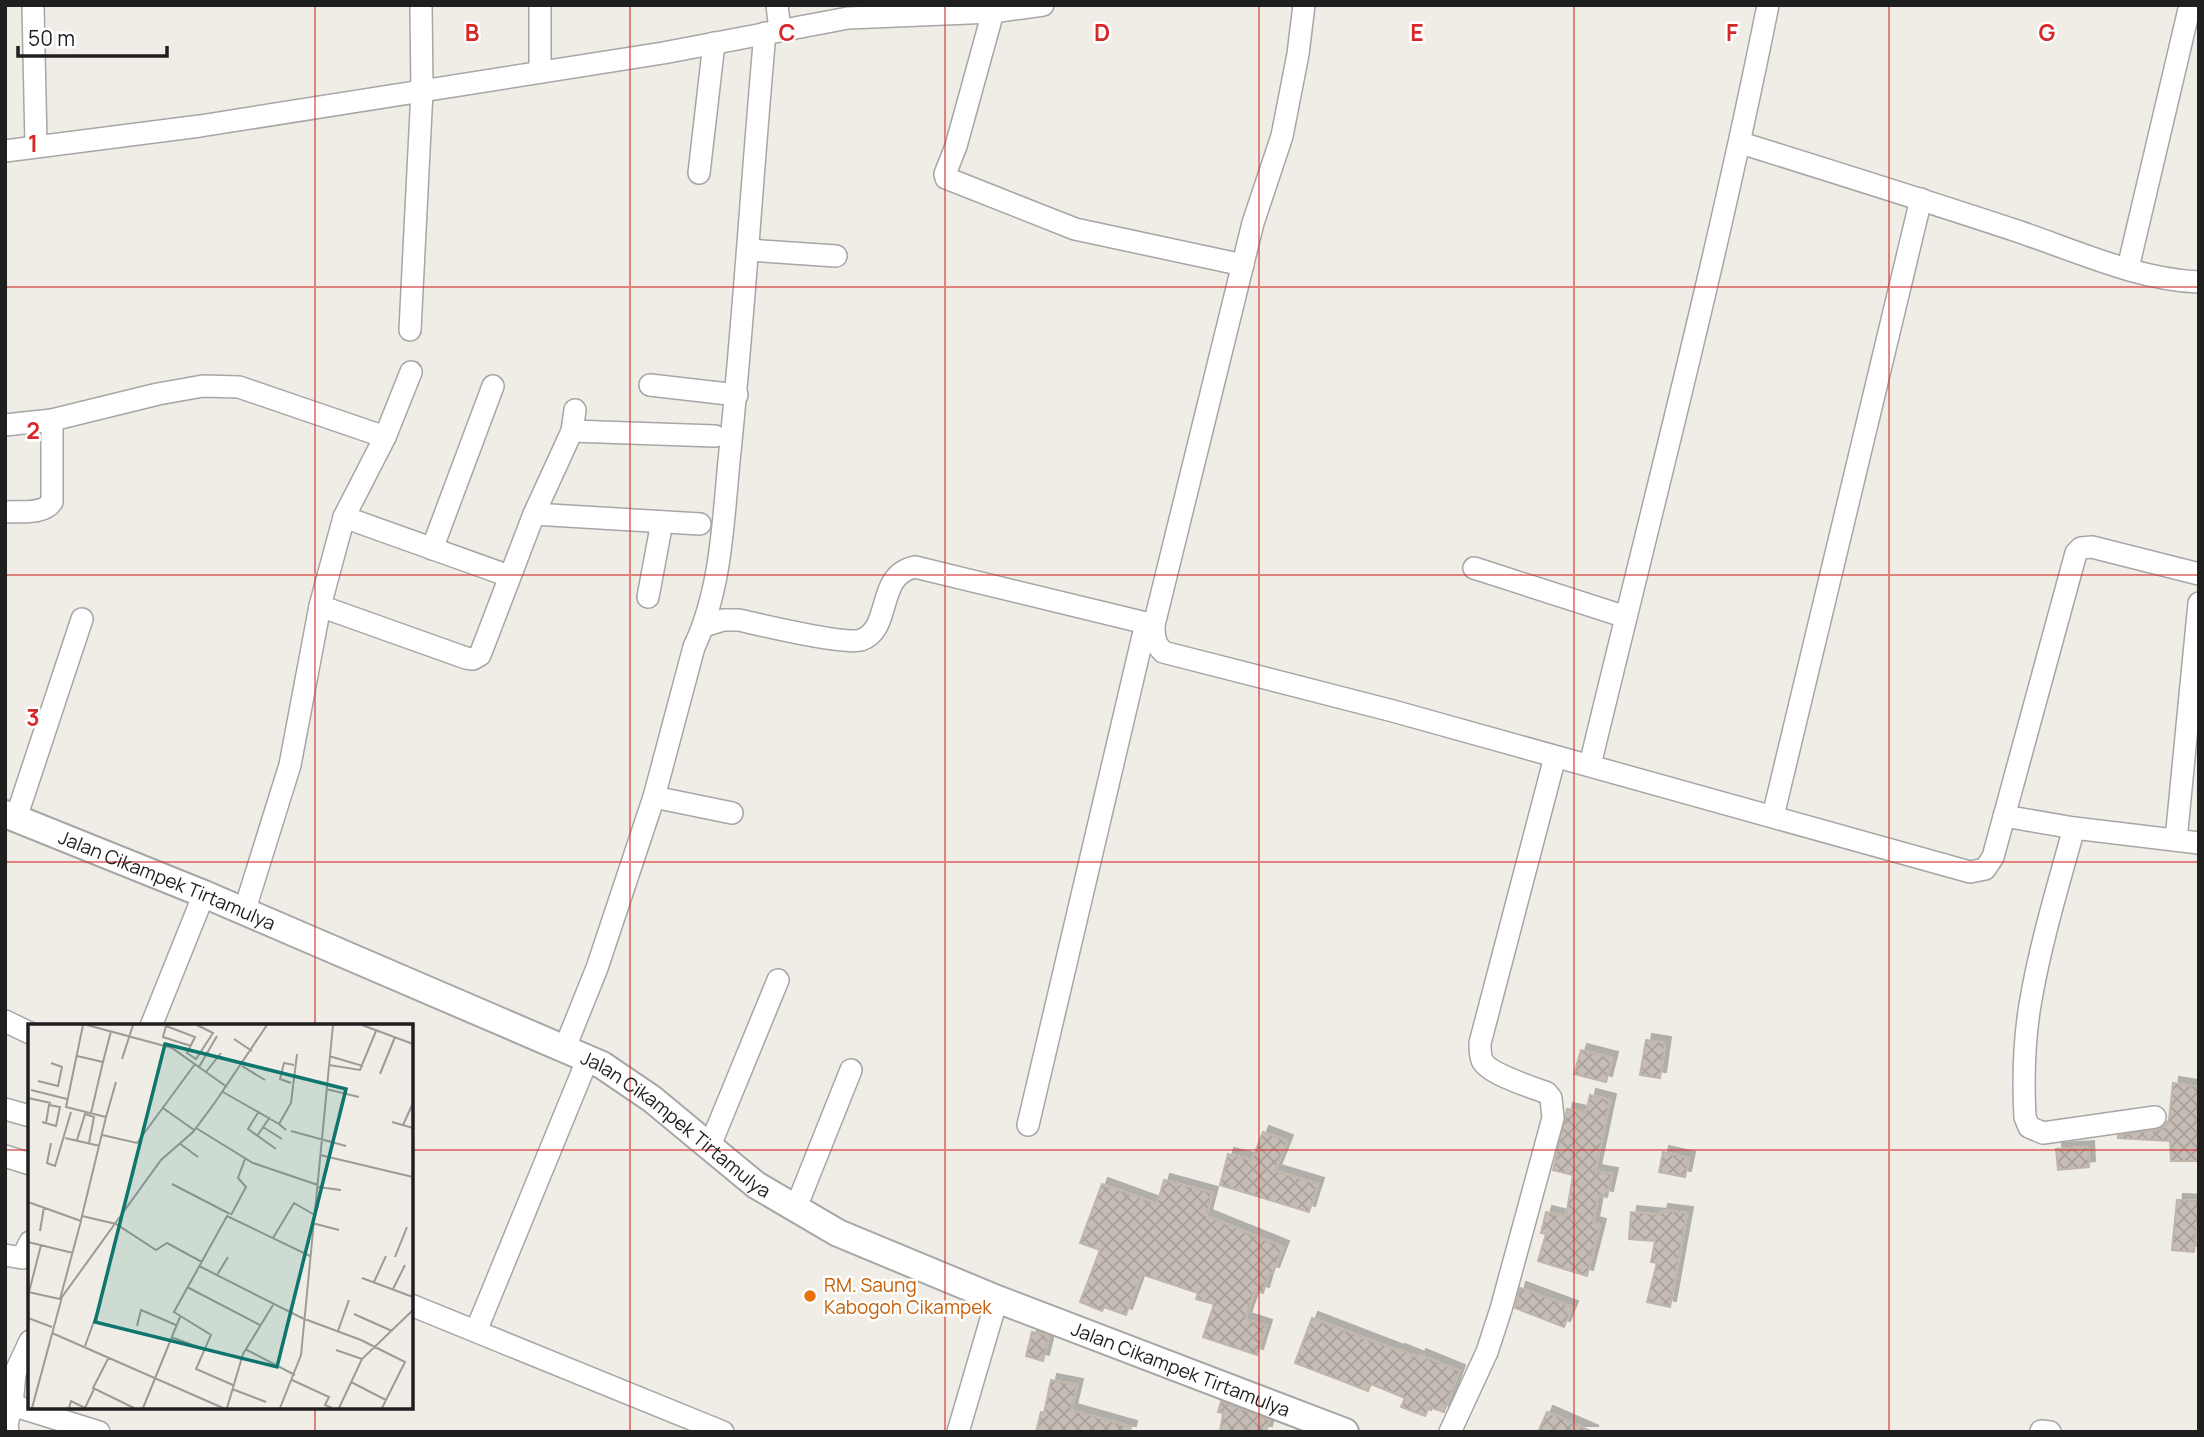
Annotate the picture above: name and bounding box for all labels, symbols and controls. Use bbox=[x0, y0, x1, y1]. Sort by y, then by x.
scale bar bbox=[18, 14, 166, 58]
text: B bbox=[465, 16, 479, 48]
text: C bbox=[779, 16, 796, 48]
text: D bbox=[1094, 16, 1110, 48]
text: E bbox=[1410, 16, 1424, 48]
text: F bbox=[1726, 16, 1738, 48]
text: G bbox=[2039, 16, 2056, 48]
text: 50 m bbox=[28, 24, 75, 52]
text: 1 bbox=[28, 127, 38, 159]
text: 2 bbox=[26, 414, 40, 446]
text: 3 bbox=[26, 701, 40, 733]
street label: Jalan Cikampek Tirtamulya bbox=[55, 824, 280, 936]
inset map bbox=[28, 1024, 413, 1409]
street label: Jalan Cikampek Tirtamulya bbox=[577, 1044, 776, 1204]
place label: RM. Saung Kabogoh Cikampek bbox=[824, 1272, 992, 1320]
marker: RM. Saung Kabogoh Cikampek bbox=[802, 1288, 818, 1304]
street label: Jalan Cikampek Tirtamulya bbox=[1068, 1316, 1294, 1423]

